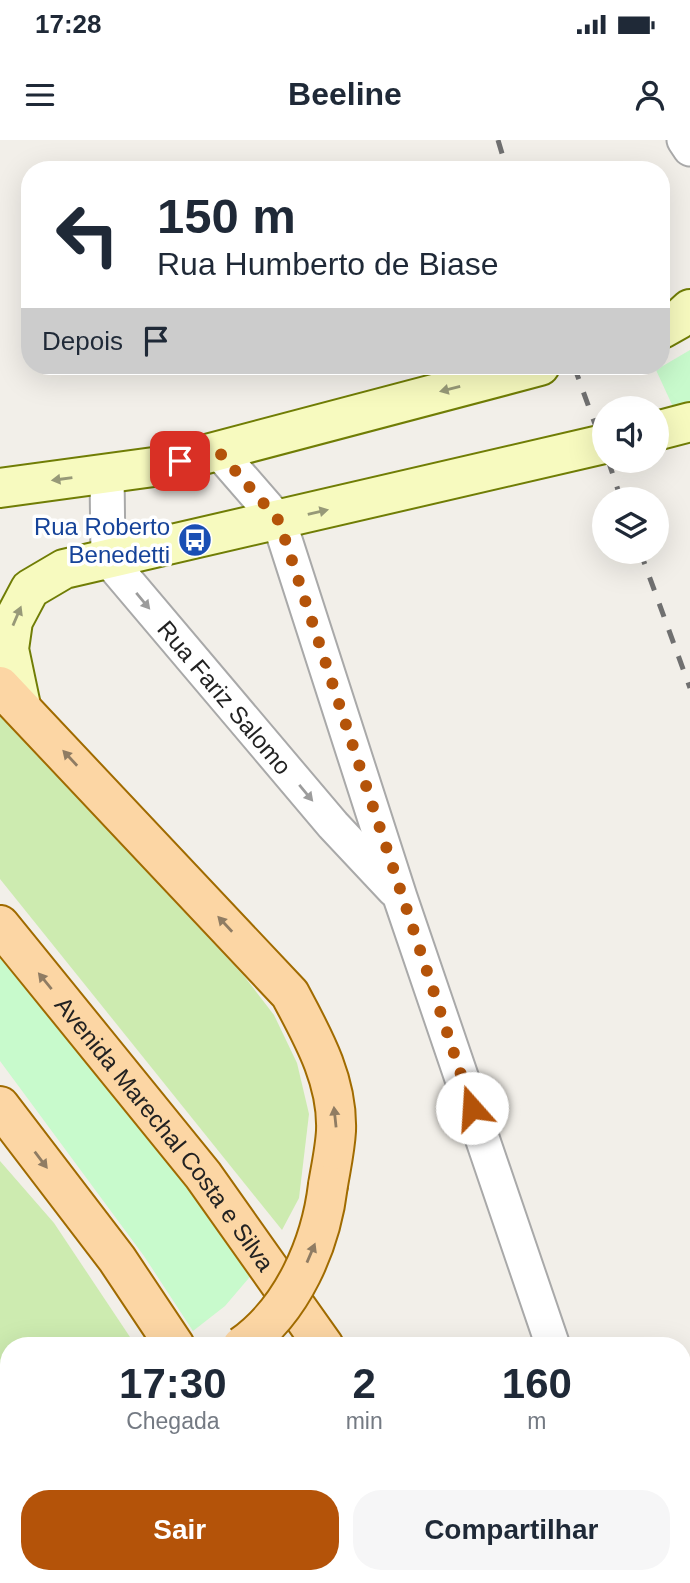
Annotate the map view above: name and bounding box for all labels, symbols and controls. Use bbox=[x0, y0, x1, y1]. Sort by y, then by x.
text: 17:28 bbox=[35, 9, 102, 39]
icon: menu bbox=[21, 76, 59, 114]
text: Beeline bbox=[288, 76, 402, 112]
icon: person bbox=[631, 76, 669, 114]
icon: left bbox=[42, 189, 133, 280]
text: 150 m bbox=[157, 189, 296, 243]
text: Rua Humberto de Biase bbox=[157, 246, 499, 282]
icon: arrive bbox=[137, 322, 175, 360]
text: Depois bbox=[42, 326, 123, 356]
one-way arrow bbox=[439, 384, 460, 394]
map controls bbox=[592, 396, 669, 564]
button: sound bbox=[592, 396, 669, 473]
pin bbox=[150, 431, 210, 491]
icon: arrive bbox=[161, 442, 199, 480]
one-way arrow bbox=[51, 473, 73, 484]
button: layers bbox=[592, 487, 669, 564]
one-way arrow bbox=[307, 506, 329, 517]
place label: Rua Roberto Benedetti bbox=[34, 513, 170, 568]
bus stop icon: Rua Roberto Benedetti bbox=[176, 521, 214, 559]
one-way arrow bbox=[135, 592, 150, 609]
one-way arrow bbox=[12, 605, 23, 626]
street label: Rua Fariz Salomo bbox=[153, 615, 297, 779]
one-way arrow bbox=[62, 749, 78, 767]
one-way arrow bbox=[298, 784, 314, 802]
one-way arrow bbox=[218, 916, 234, 933]
one-way arrow bbox=[37, 972, 52, 990]
street label: Avenida Marechal Costa e Silva bbox=[50, 991, 280, 1276]
position arrow bbox=[435, 1071, 509, 1145]
one-way arrow bbox=[329, 1106, 340, 1128]
one-way arrow bbox=[34, 1151, 48, 1169]
one-way arrow bbox=[306, 1242, 317, 1263]
text: 17:30 bbox=[119, 1360, 227, 1407]
text: 2 bbox=[352, 1360, 376, 1407]
text: 160 bbox=[502, 1360, 572, 1407]
text: Chegada bbox=[126, 1408, 220, 1434]
text: min bbox=[346, 1408, 383, 1434]
text: m bbox=[527, 1408, 546, 1434]
button: Sair bbox=[21, 1490, 339, 1570]
button: Compartilhar bbox=[353, 1490, 670, 1570]

